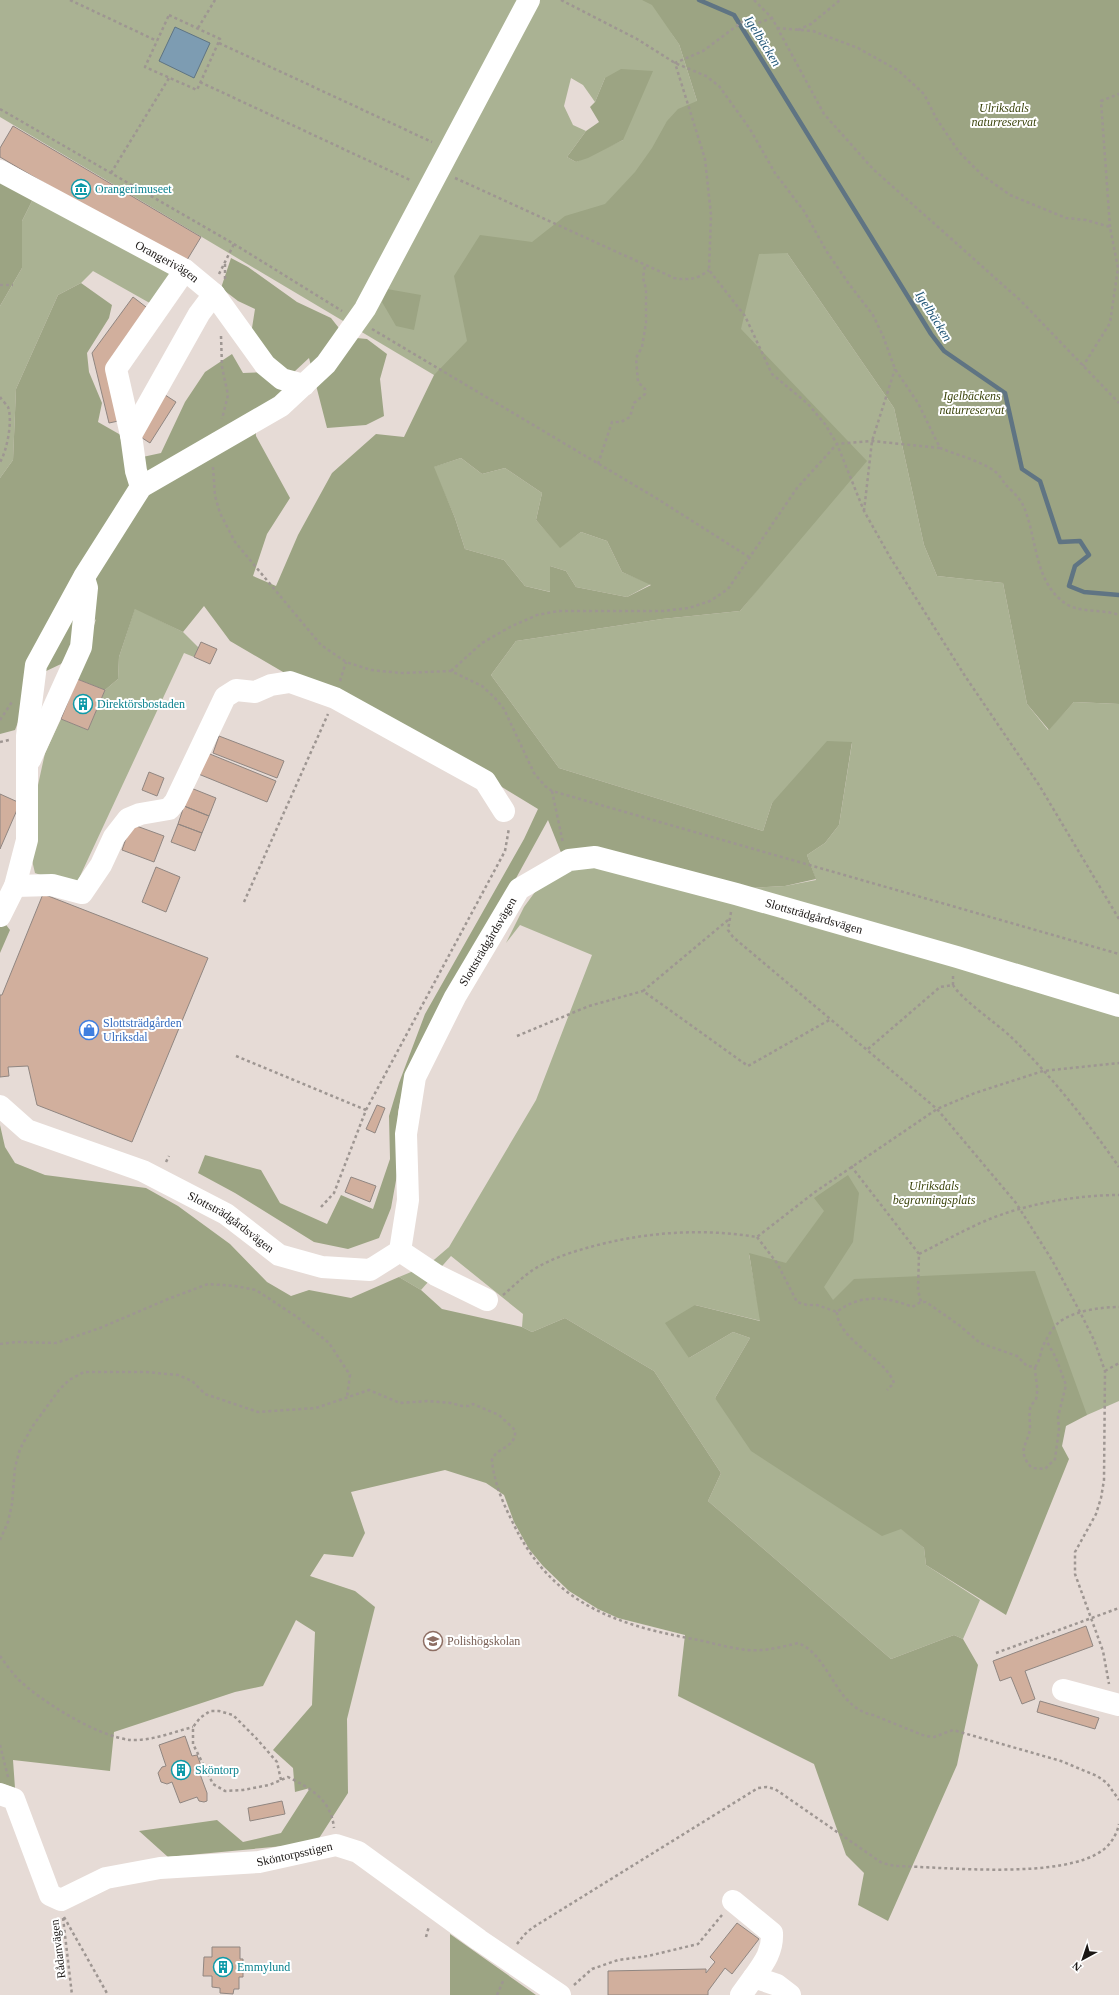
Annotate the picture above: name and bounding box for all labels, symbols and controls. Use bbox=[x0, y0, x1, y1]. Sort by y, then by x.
water label: Igelbäcken bbox=[741, 12, 784, 69]
park label: Ulriksdals naturreservat bbox=[972, 101, 1037, 129]
museum icon: Orangerimuseet bbox=[70, 178, 92, 200]
place label: Orangerimuseet bbox=[95, 182, 172, 196]
street label: Orangerivägen bbox=[133, 238, 202, 285]
water label: Igelbäcken bbox=[912, 287, 955, 344]
park label: Igelbäckens naturreservat bbox=[940, 389, 1005, 417]
building icon: Direktörsbostaden bbox=[72, 693, 94, 715]
place label: Direktörsbostaden bbox=[97, 697, 185, 711]
street label: Slottsträdgårdsvägen bbox=[456, 895, 519, 989]
street label: Slottsträdgårdsvägen bbox=[764, 896, 864, 937]
place label: Slottsträdgården Ulriksdal bbox=[103, 1016, 182, 1044]
shop icon: Slottsträdgården Ulriksdal bbox=[78, 1019, 100, 1041]
park label: Ulriksdals begravningsplats bbox=[893, 1179, 976, 1207]
street label: Slottsträdgårdsvägen bbox=[185, 1188, 277, 1255]
school or university icon: Polishögskolan bbox=[422, 1630, 444, 1652]
place label: Polishögskolan bbox=[447, 1634, 520, 1648]
building icon: Sköntorp bbox=[170, 1759, 192, 1781]
place label: Sköntorp bbox=[195, 1763, 239, 1777]
street label: Sköntorpsstigen bbox=[255, 1839, 334, 1869]
street label: Rådanvägen bbox=[47, 1919, 69, 1979]
north arrow bbox=[1063, 1939, 1103, 1979]
building icon: Emmylund bbox=[212, 1956, 234, 1978]
text: N bbox=[1070, 1959, 1083, 1974]
place label: Emmylund bbox=[237, 1960, 290, 1974]

